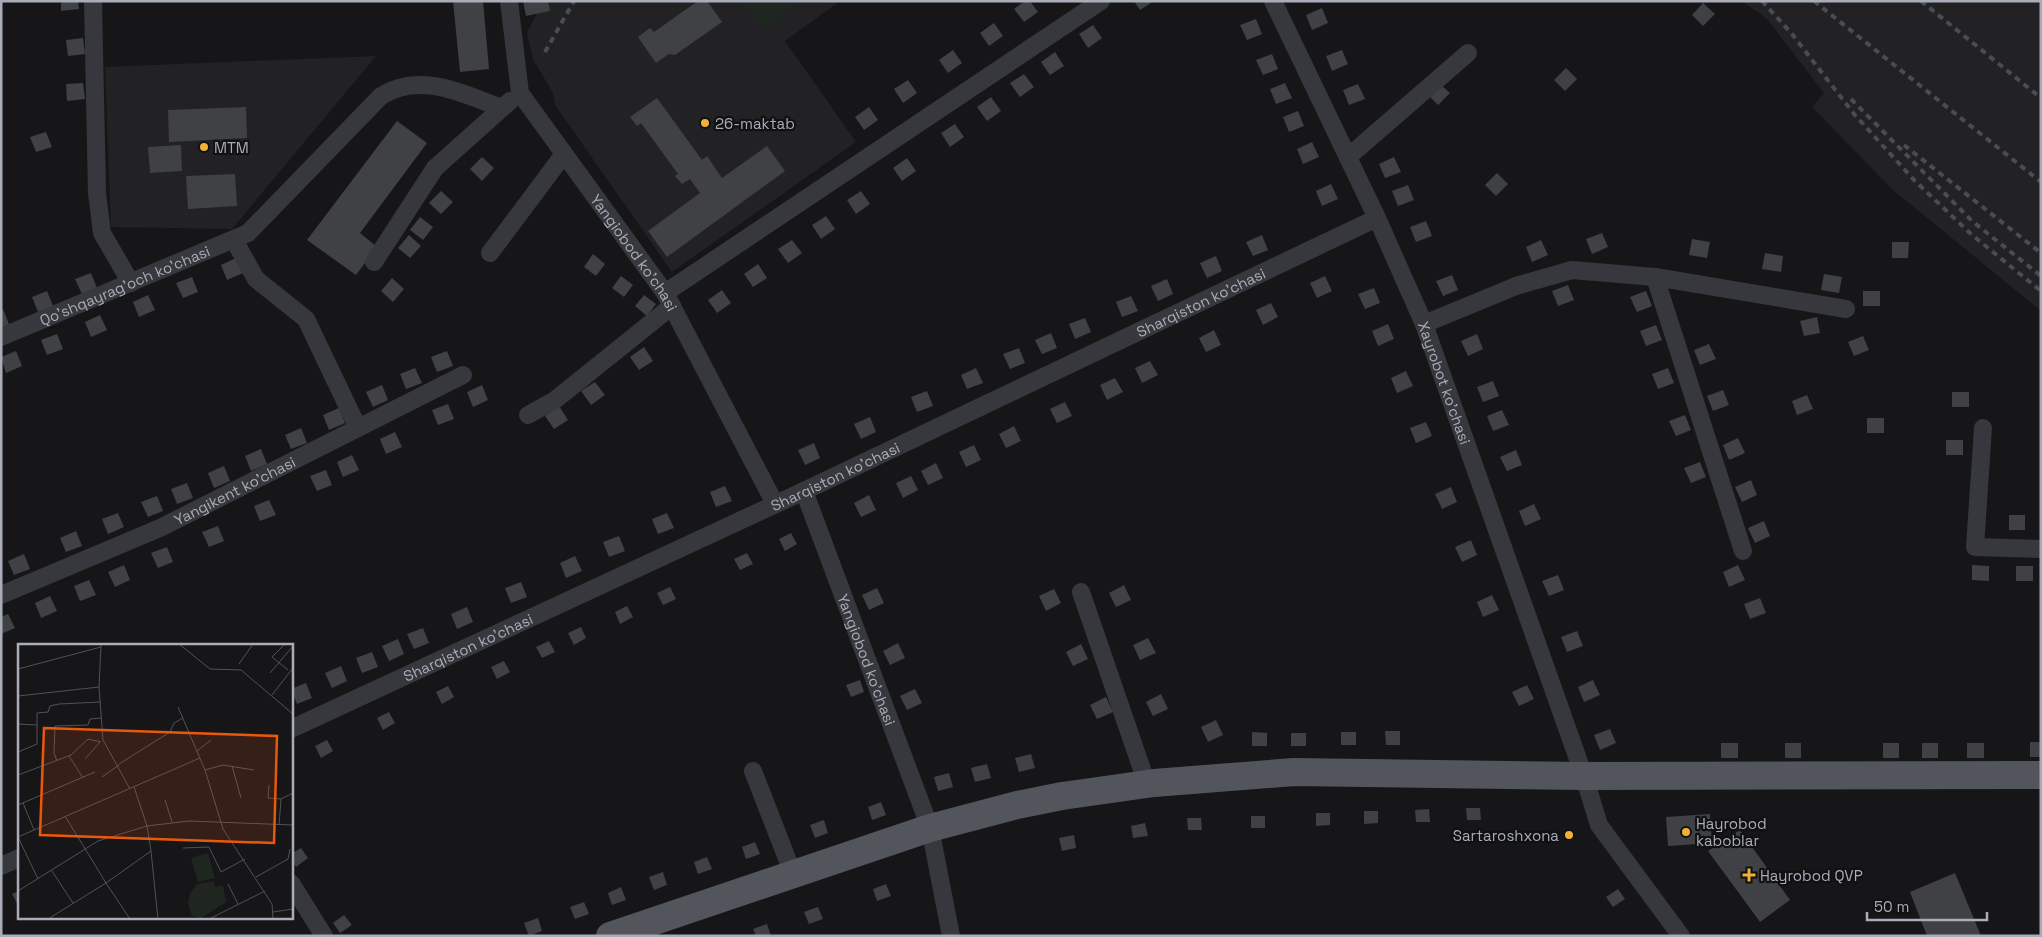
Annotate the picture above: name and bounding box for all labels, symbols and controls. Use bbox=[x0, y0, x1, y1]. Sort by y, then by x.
place label: 26-maktab bbox=[715, 114, 795, 133]
marker: 26-maktab bbox=[699, 117, 711, 129]
place label: MTM bbox=[214, 138, 249, 157]
marker: MTM bbox=[198, 141, 210, 153]
street label: Yangiobod ko'chasi bbox=[587, 190, 682, 314]
street label: Qo'shqayrag'och ko'chasi bbox=[36, 241, 213, 329]
street label: Sharqiston ko'chasi bbox=[1133, 263, 1268, 341]
street label: Xayrobot ko'chasi bbox=[1414, 319, 1475, 447]
street label: Sharqiston ko'chasi bbox=[767, 437, 903, 515]
street label: Yangikent ko'chasi bbox=[171, 452, 298, 529]
street label: Yangiobod ko'chasi bbox=[834, 591, 900, 728]
street label: Sharqiston ko'chasi bbox=[400, 609, 536, 685]
inset map bbox=[18, 644, 292, 920]
place label: Hayrobod kaboblar bbox=[1696, 814, 1767, 850]
place label: Sartaroshxona bbox=[1453, 826, 1559, 845]
marker: Hayrobod kaboblar bbox=[1680, 826, 1692, 838]
marker: Sartaroshxona bbox=[1563, 829, 1575, 841]
place label: Hayrobod QVP bbox=[1760, 866, 1863, 885]
marker: Hayrobod QVP bbox=[1742, 868, 1756, 882]
scale bar bbox=[1867, 890, 1987, 922]
text: 50 m bbox=[1874, 897, 1909, 916]

